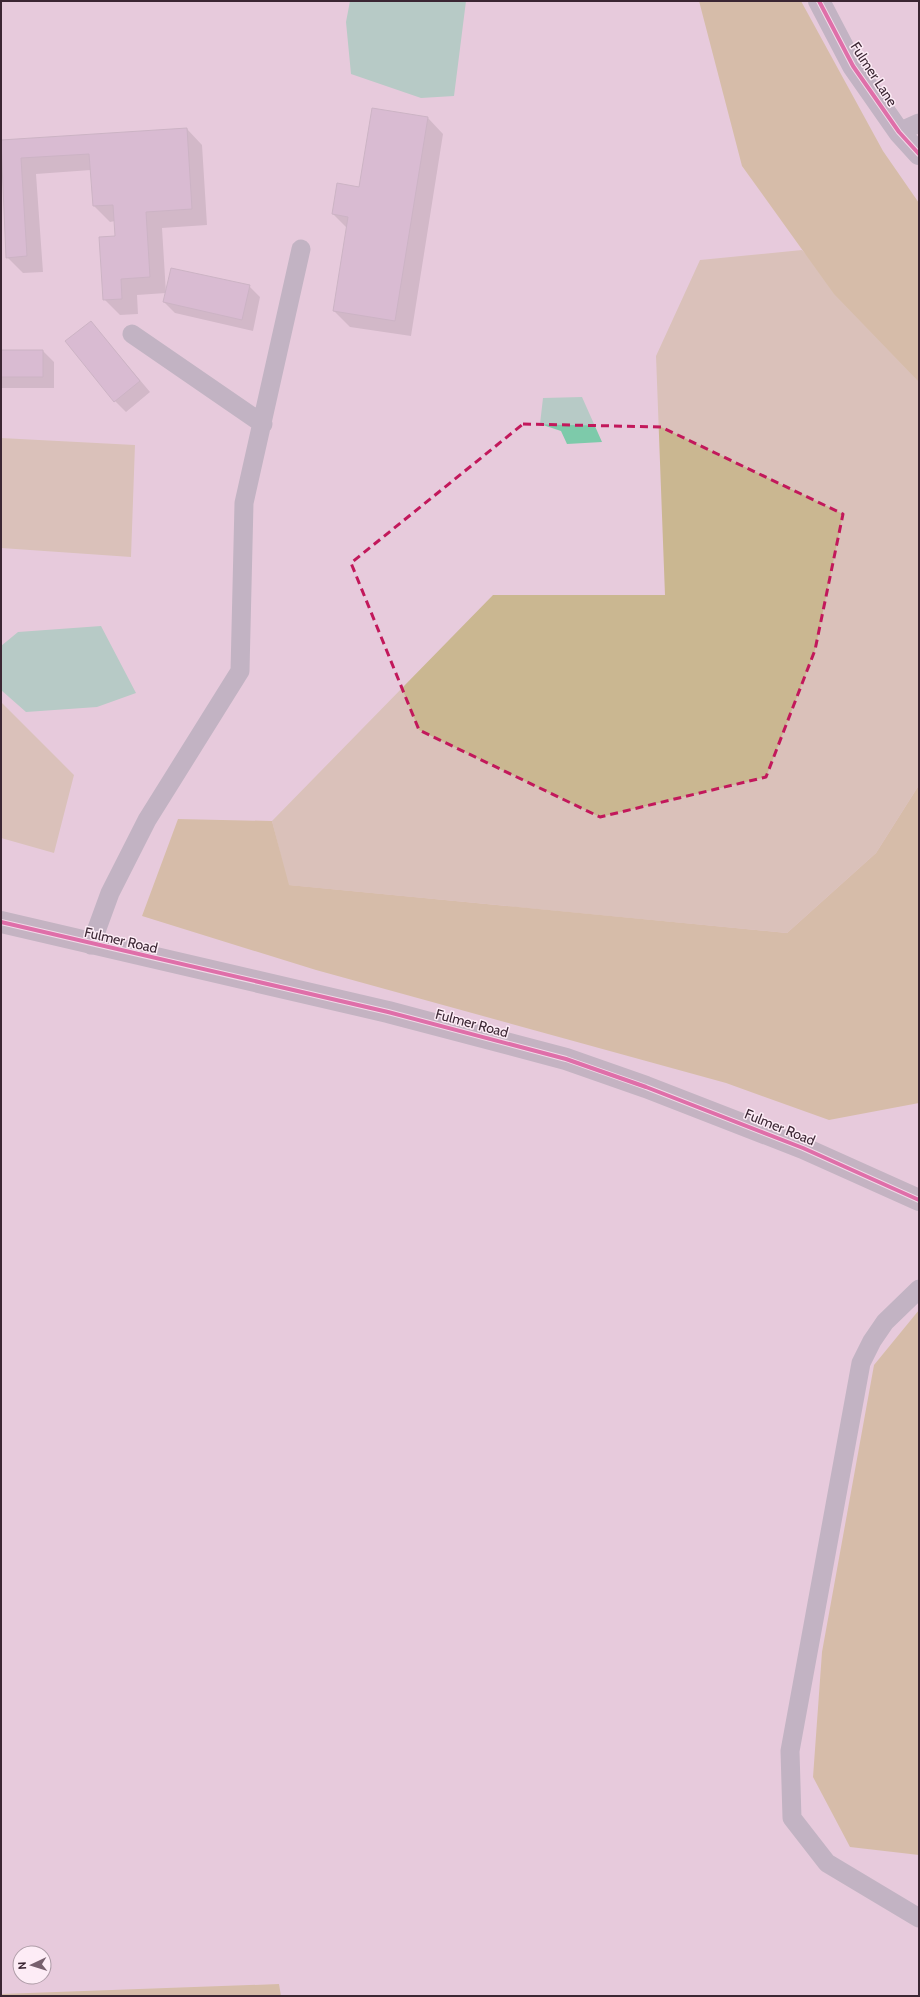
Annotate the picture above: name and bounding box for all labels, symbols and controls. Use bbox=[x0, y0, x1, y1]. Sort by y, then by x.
street label: Fulmer Lane bbox=[847, 38, 901, 110]
street label: Fulmer Road bbox=[83, 923, 159, 957]
street label: Fulmer Road bbox=[434, 1005, 510, 1041]
street label: Fulmer Road bbox=[742, 1105, 818, 1149]
north arrow bbox=[12, 1945, 52, 1985]
text: N bbox=[15, 1961, 29, 1970]

